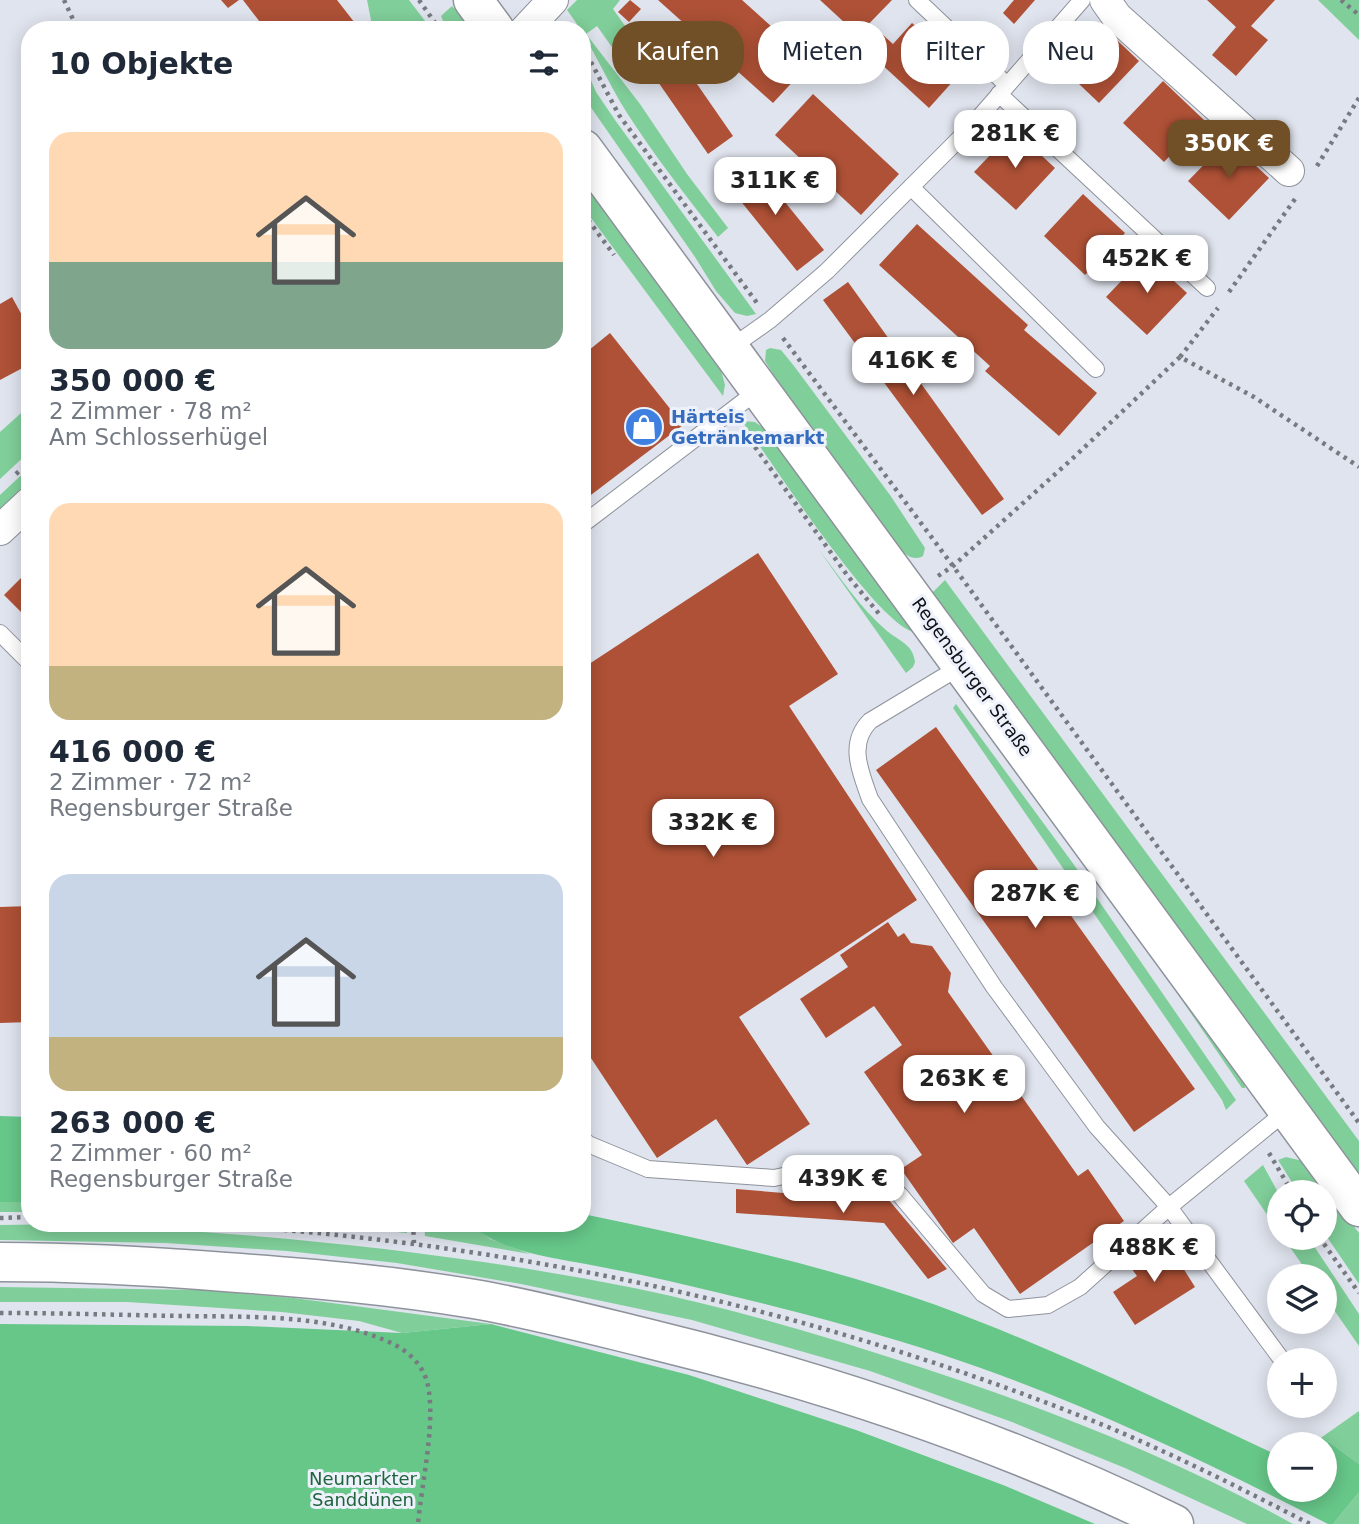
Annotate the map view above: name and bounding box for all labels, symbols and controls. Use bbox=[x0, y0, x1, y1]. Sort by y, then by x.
chip: Kaufen bbox=[612, 21, 744, 84]
chip: Mieten bbox=[758, 21, 887, 84]
chip: Filter bbox=[901, 21, 1009, 84]
chip: Neu bbox=[1023, 21, 1119, 84]
icon: filters bbox=[525, 44, 563, 82]
text: 10 Objekte bbox=[49, 46, 233, 81]
pin: 281K € bbox=[958, 110, 1072, 170]
text: 281K € bbox=[970, 120, 1060, 146]
pin: 350K € bbox=[1172, 120, 1286, 180]
text: 350K € bbox=[1184, 130, 1274, 156]
pin: 311K € bbox=[718, 158, 832, 217]
text: 311K € bbox=[730, 167, 820, 193]
icon: home bbox=[243, 177, 369, 303]
pin: 452K € bbox=[1090, 236, 1204, 295]
text: 452K € bbox=[1102, 245, 1192, 271]
pin: 416K € bbox=[856, 338, 970, 397]
text: 416K € bbox=[868, 347, 958, 373]
text: 350 000 € bbox=[49, 363, 216, 398]
text: 2 Zimmer · 78 m² bbox=[49, 398, 252, 424]
shop icon: Härteis Getränkemarkt bbox=[623, 406, 665, 448]
place label: Härteis Getränkemarkt bbox=[671, 406, 825, 448]
text: Am Schlosserhügel bbox=[49, 424, 268, 450]
icon: home bbox=[243, 548, 369, 674]
street label: Regensburger Straße bbox=[908, 593, 1037, 760]
text: 416 000 € bbox=[49, 734, 216, 769]
text: 2 Zimmer · 72 m² bbox=[49, 769, 252, 795]
text: Regensburger Straße bbox=[49, 795, 293, 821]
pin: 332K € bbox=[656, 800, 770, 859]
text: 332K € bbox=[668, 809, 758, 835]
pin: 287K € bbox=[978, 870, 1092, 930]
text: 287K € bbox=[990, 880, 1080, 906]
icon: home bbox=[243, 919, 369, 1045]
pin: 263K € bbox=[907, 1056, 1021, 1115]
text: 263K € bbox=[919, 1065, 1009, 1091]
text: 263 000 € bbox=[49, 1105, 216, 1140]
text: 2 Zimmer · 60 m² bbox=[49, 1140, 252, 1166]
pin: 439K € bbox=[786, 1156, 900, 1215]
text: 439K € bbox=[798, 1165, 888, 1191]
text: Regensburger Straße bbox=[49, 1166, 293, 1192]
map controls bbox=[1267, 1180, 1337, 1502]
button: locate bbox=[1267, 1180, 1337, 1250]
pin: 488K € bbox=[1097, 1224, 1211, 1284]
text: 488K € bbox=[1109, 1234, 1199, 1260]
button: layers bbox=[1267, 1264, 1337, 1334]
button: + bbox=[1267, 1348, 1337, 1418]
button: − bbox=[1267, 1432, 1337, 1502]
park label: Neumarkter Sanddünen bbox=[309, 1468, 418, 1510]

